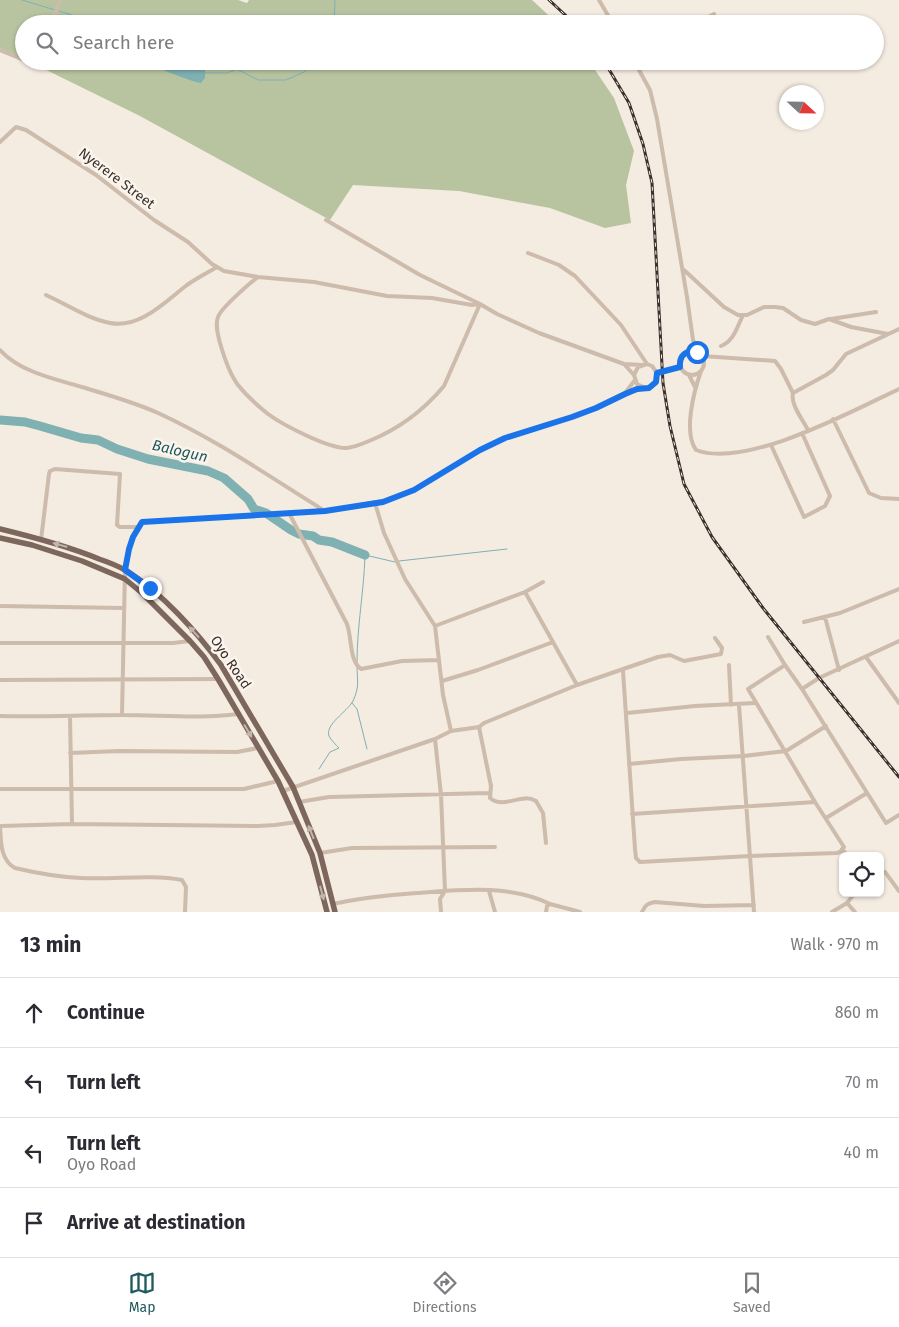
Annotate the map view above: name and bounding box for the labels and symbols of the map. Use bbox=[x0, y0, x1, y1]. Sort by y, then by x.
north arrow bbox=[779, 85, 824, 130]
street label: Nyerere Street bbox=[75, 144, 159, 213]
route start bbox=[686, 341, 709, 364]
water label: Balogun bbox=[150, 436, 210, 466]
one-way arrow bbox=[53, 541, 68, 549]
route end bbox=[139, 577, 162, 600]
one-way arrow bbox=[188, 627, 200, 639]
street label: Oyo Road bbox=[207, 632, 255, 692]
one-way arrow bbox=[243, 724, 252, 737]
one-way arrow bbox=[307, 825, 315, 839]
one-way arrow bbox=[318, 886, 326, 901]

